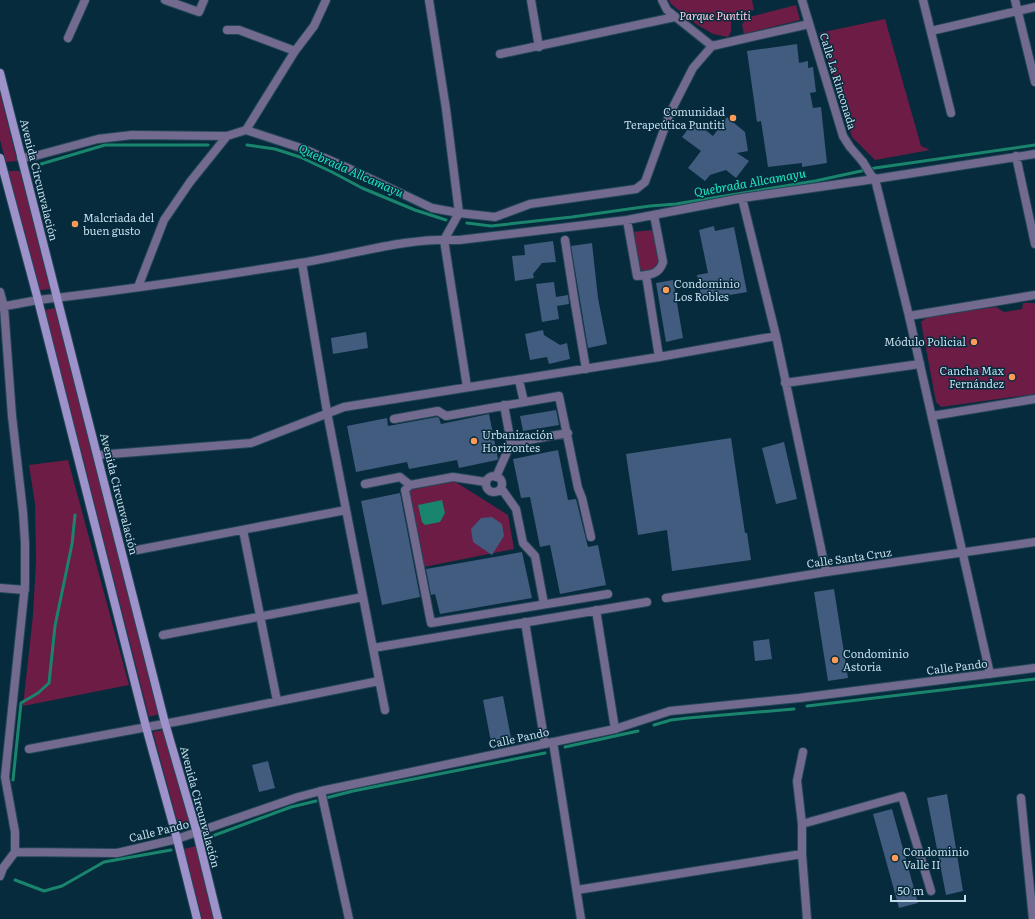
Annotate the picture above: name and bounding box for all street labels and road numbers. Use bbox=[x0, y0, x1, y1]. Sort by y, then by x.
street label: Calle La Rinconada bbox=[817, 30, 861, 131]
street label: Avenida Circunvalación bbox=[17, 117, 63, 242]
street label: Avenida Circunvalación bbox=[97, 431, 143, 556]
street label: Calle Santa Cruz bbox=[805, 543, 893, 571]
street label: Calle Pando bbox=[925, 654, 988, 678]
street label: Calle Pando bbox=[487, 723, 550, 751]
street label: Avenida Circunvalación bbox=[177, 744, 225, 869]
street label: Calle Pando bbox=[127, 815, 190, 845]

